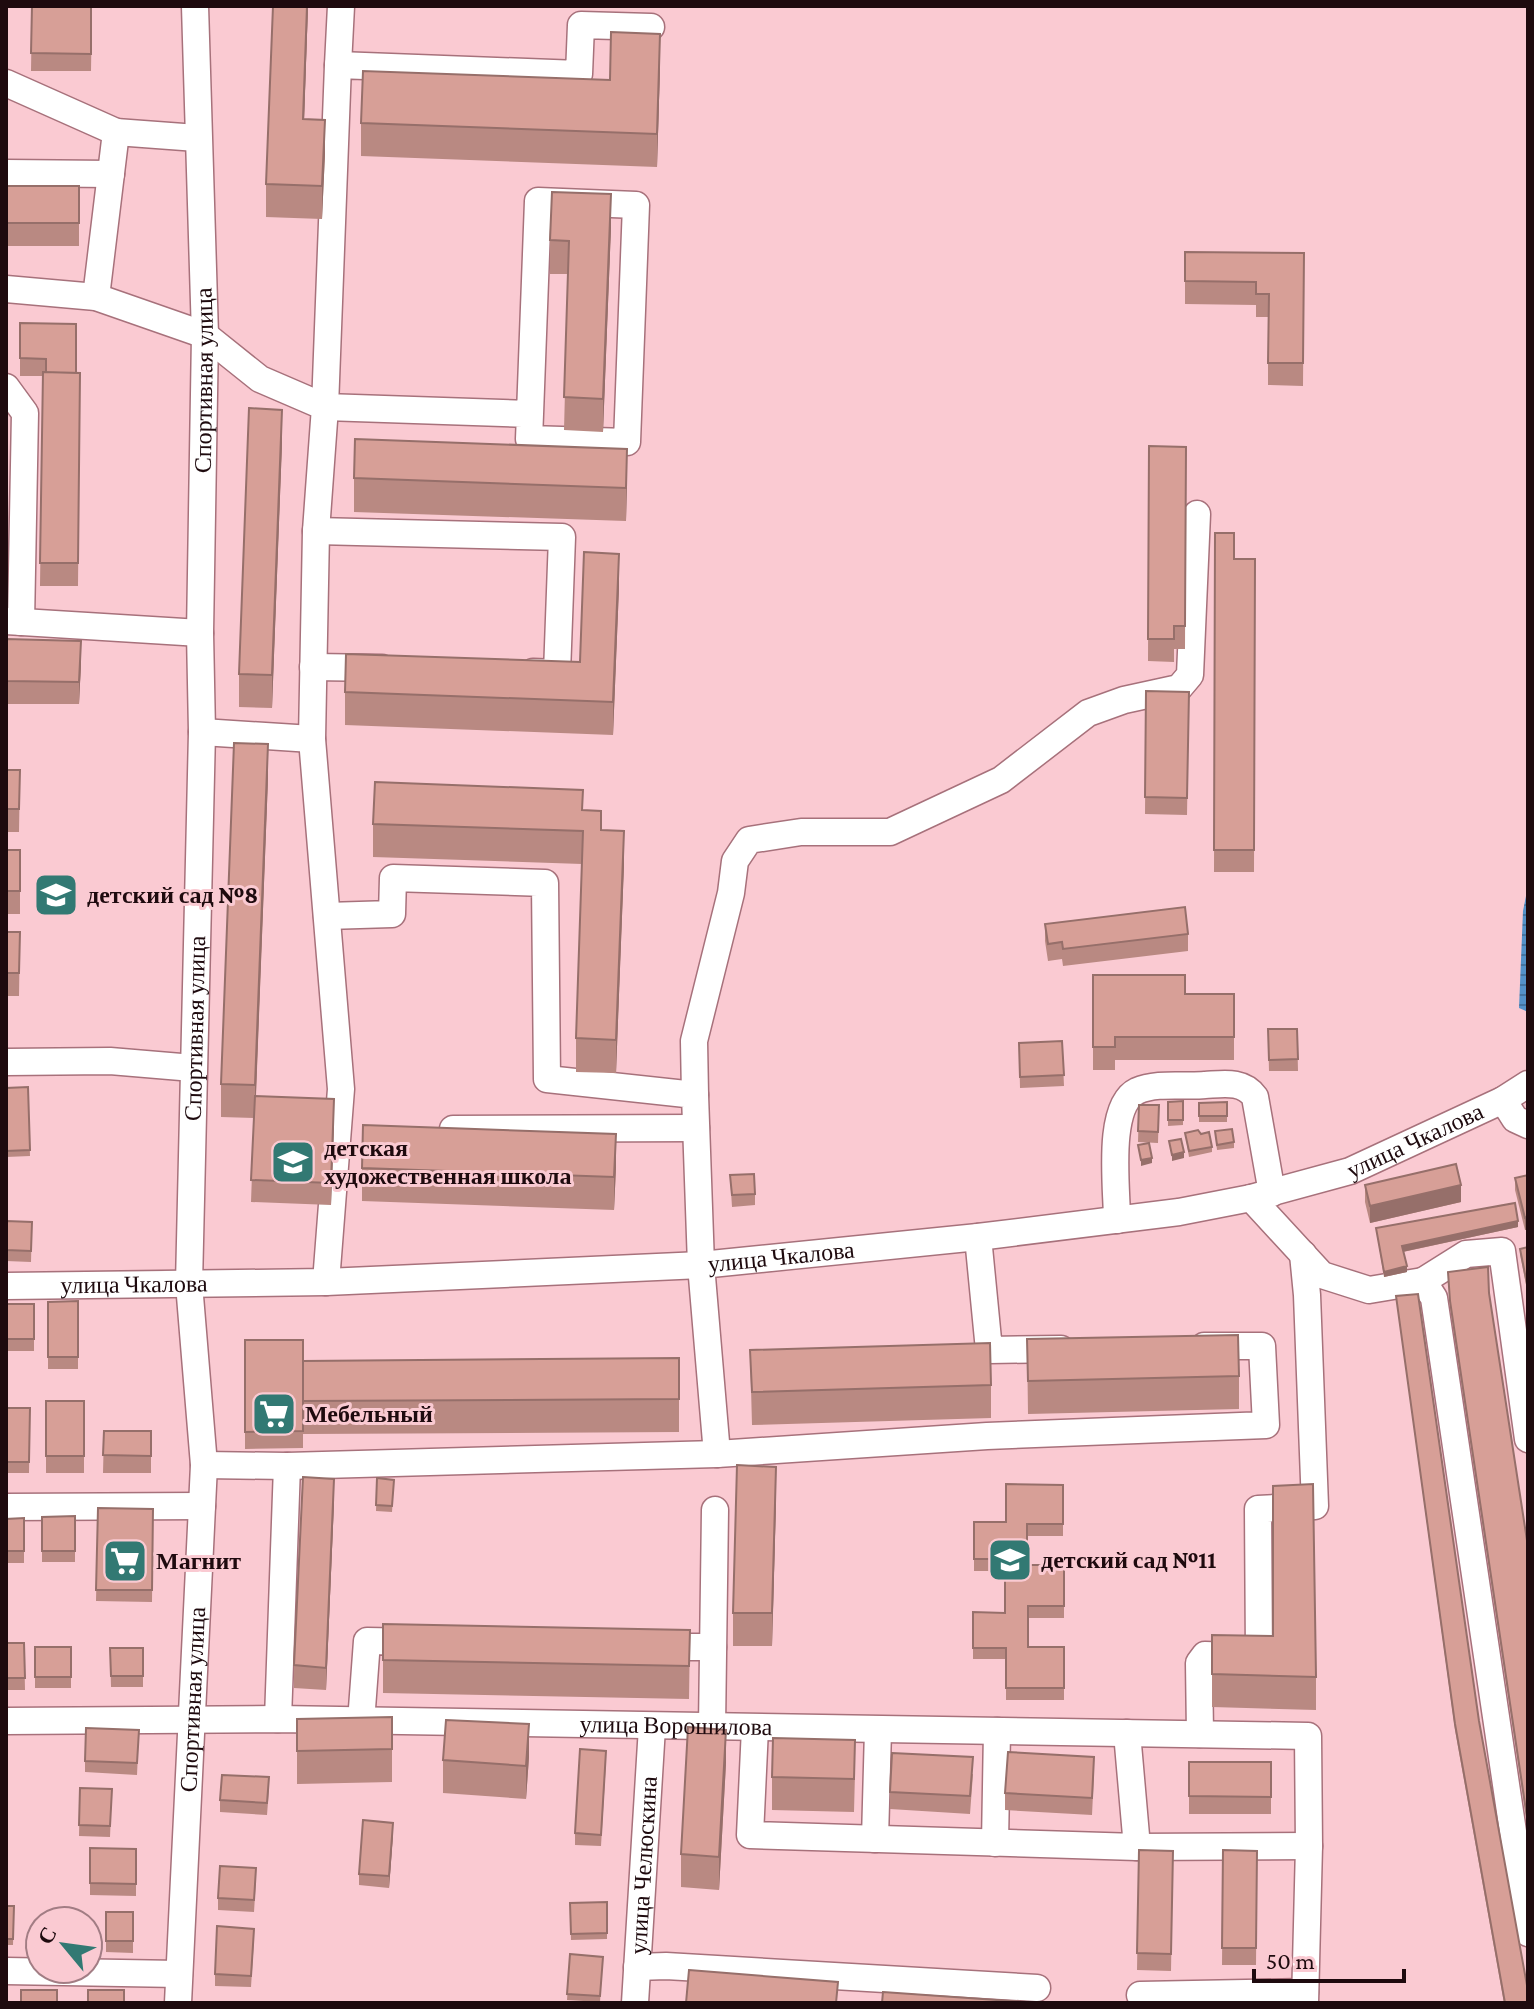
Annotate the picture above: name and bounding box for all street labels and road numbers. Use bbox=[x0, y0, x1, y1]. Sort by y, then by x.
street label: Спортивная улица bbox=[189, 287, 218, 473]
street label: Спортивная улица bbox=[179, 935, 210, 1121]
street label: улица Чкалова bbox=[1342, 1097, 1488, 1184]
street label: улица Чкалова bbox=[707, 1236, 856, 1277]
street label: улица Чкалова bbox=[60, 1269, 208, 1298]
street label: Спортивная улица bbox=[174, 1606, 210, 1793]
street label: улица Ворошилова bbox=[579, 1710, 773, 1740]
street label: улица Челюскина bbox=[624, 1775, 662, 1955]

